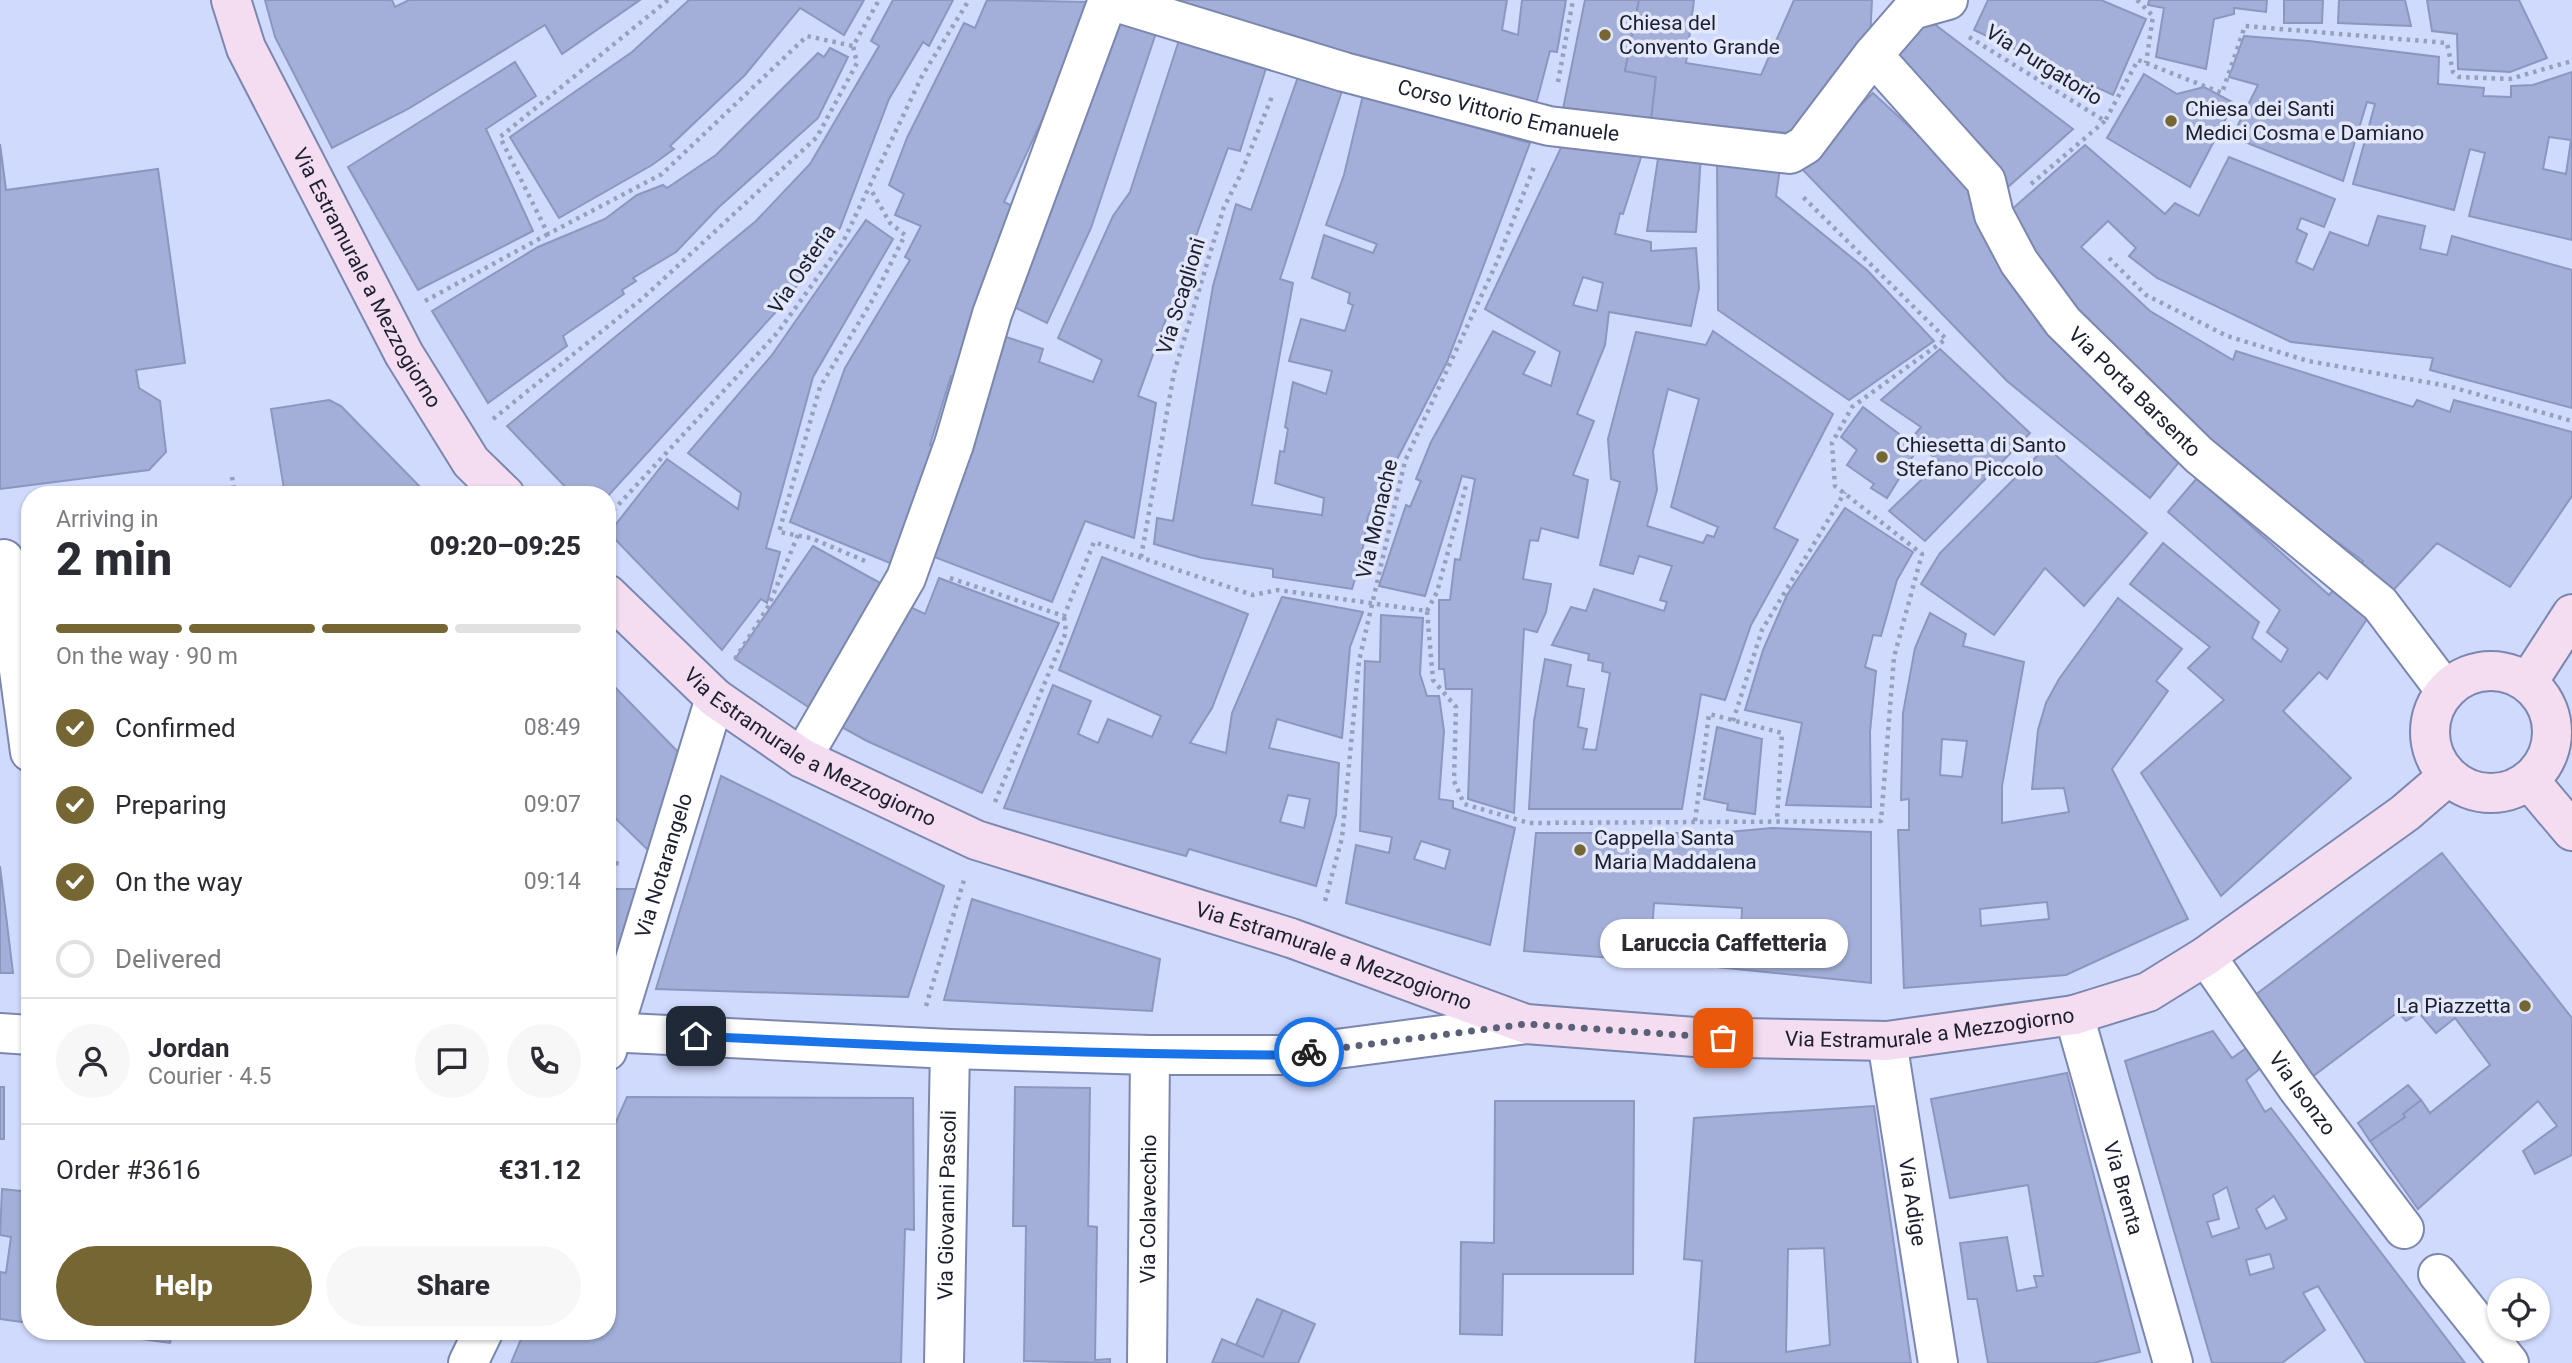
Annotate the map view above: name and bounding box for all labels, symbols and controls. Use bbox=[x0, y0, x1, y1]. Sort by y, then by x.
place label: Chiesa del Convento Grande bbox=[1619, 11, 1780, 59]
street label: Via Purgatorio bbox=[1981, 20, 2107, 110]
marker: Chiesa del Convento Grande bbox=[1597, 27, 1613, 43]
street label: Corso Vittorio Emanuele bbox=[1395, 75, 1620, 146]
place label: Chiesa dei Santi Medici Cosma e Damiano bbox=[2185, 97, 2424, 145]
marker: Chiesa dei Santi Medici Cosma e Damiano bbox=[2163, 113, 2179, 129]
street label: Via Estramurale a Mezzogiorno bbox=[288, 144, 446, 412]
street label: Via Osteria bbox=[764, 220, 840, 318]
street label: Via Scaglioni bbox=[1152, 235, 1210, 357]
street label: Via Porta Barsento bbox=[2064, 322, 2206, 462]
place label: Chiesetta di Santo Stefano Piccolo bbox=[1896, 433, 2066, 481]
marker: Chiesetta di Santo Stefano Piccolo bbox=[1874, 449, 1890, 465]
street label: Via Monache bbox=[1352, 457, 1402, 581]
text: Arriving in bbox=[56, 506, 159, 533]
text: 09:20–09:25 bbox=[430, 531, 581, 561]
text: 2 min bbox=[56, 532, 172, 586]
text: On the way · 90 m bbox=[56, 643, 238, 670]
street label: Via Estramurale a Mezzogiorno bbox=[679, 663, 940, 831]
icon: check bbox=[56, 709, 94, 747]
text: Confirmed bbox=[115, 713, 236, 743]
text: 08:49 bbox=[524, 714, 581, 741]
icon: check bbox=[56, 786, 94, 824]
text: Preparing bbox=[115, 790, 227, 820]
street label: Via Notarangelo bbox=[630, 790, 697, 941]
text: 09:07 bbox=[524, 791, 581, 818]
place label: Cappella Santa Maria Maddalena bbox=[1594, 826, 1757, 874]
marker: Cappella Santa Maria Maddalena bbox=[1572, 842, 1588, 858]
icon: check bbox=[56, 863, 94, 901]
text: On the way bbox=[115, 867, 243, 897]
text: 09:14 bbox=[524, 868, 581, 895]
street label: Via Estramurale a Mezzogiorno bbox=[1193, 897, 1475, 1015]
callout: Laruccia Caffetteria bbox=[1599, 919, 1847, 968]
text: Laruccia Caffetteria bbox=[1621, 930, 1827, 957]
text: Delivered bbox=[115, 944, 222, 974]
place label: La Piazzetta bbox=[2396, 994, 2511, 1018]
marker: La Piazzetta bbox=[2517, 998, 2533, 1014]
street label: Via Estramurale a Mezzogiorno bbox=[1785, 1003, 2076, 1053]
pin bbox=[666, 1006, 726, 1066]
pin bbox=[1693, 1008, 1753, 1068]
icon: home bbox=[677, 1017, 715, 1055]
courier bbox=[1274, 1017, 1344, 1087]
icon: bag bbox=[1704, 1019, 1742, 1057]
button: person bbox=[56, 1024, 130, 1098]
button: chat bbox=[415, 1024, 489, 1098]
button: phone bbox=[507, 1024, 581, 1098]
text: Jordan bbox=[148, 1033, 230, 1063]
icon: bike bbox=[1290, 1033, 1328, 1071]
street label: Via Isonzo bbox=[2264, 1047, 2341, 1140]
text: Courier · 4.5 bbox=[148, 1063, 271, 1090]
street label: Via Giovanni Pascoli bbox=[933, 1110, 961, 1300]
street label: Via Colavecchio bbox=[1136, 1134, 1161, 1284]
street label: Via Brenta bbox=[2099, 1139, 2148, 1238]
text: Order #3616 bbox=[56, 1155, 201, 1185]
text: €31.12 bbox=[499, 1155, 581, 1185]
street label: Via Adige bbox=[1894, 1156, 1931, 1248]
button: Help bbox=[56, 1246, 312, 1326]
button: Share bbox=[326, 1246, 581, 1326]
map controls bbox=[2487, 1278, 2550, 1341]
button: locate bbox=[2487, 1278, 2550, 1341]

